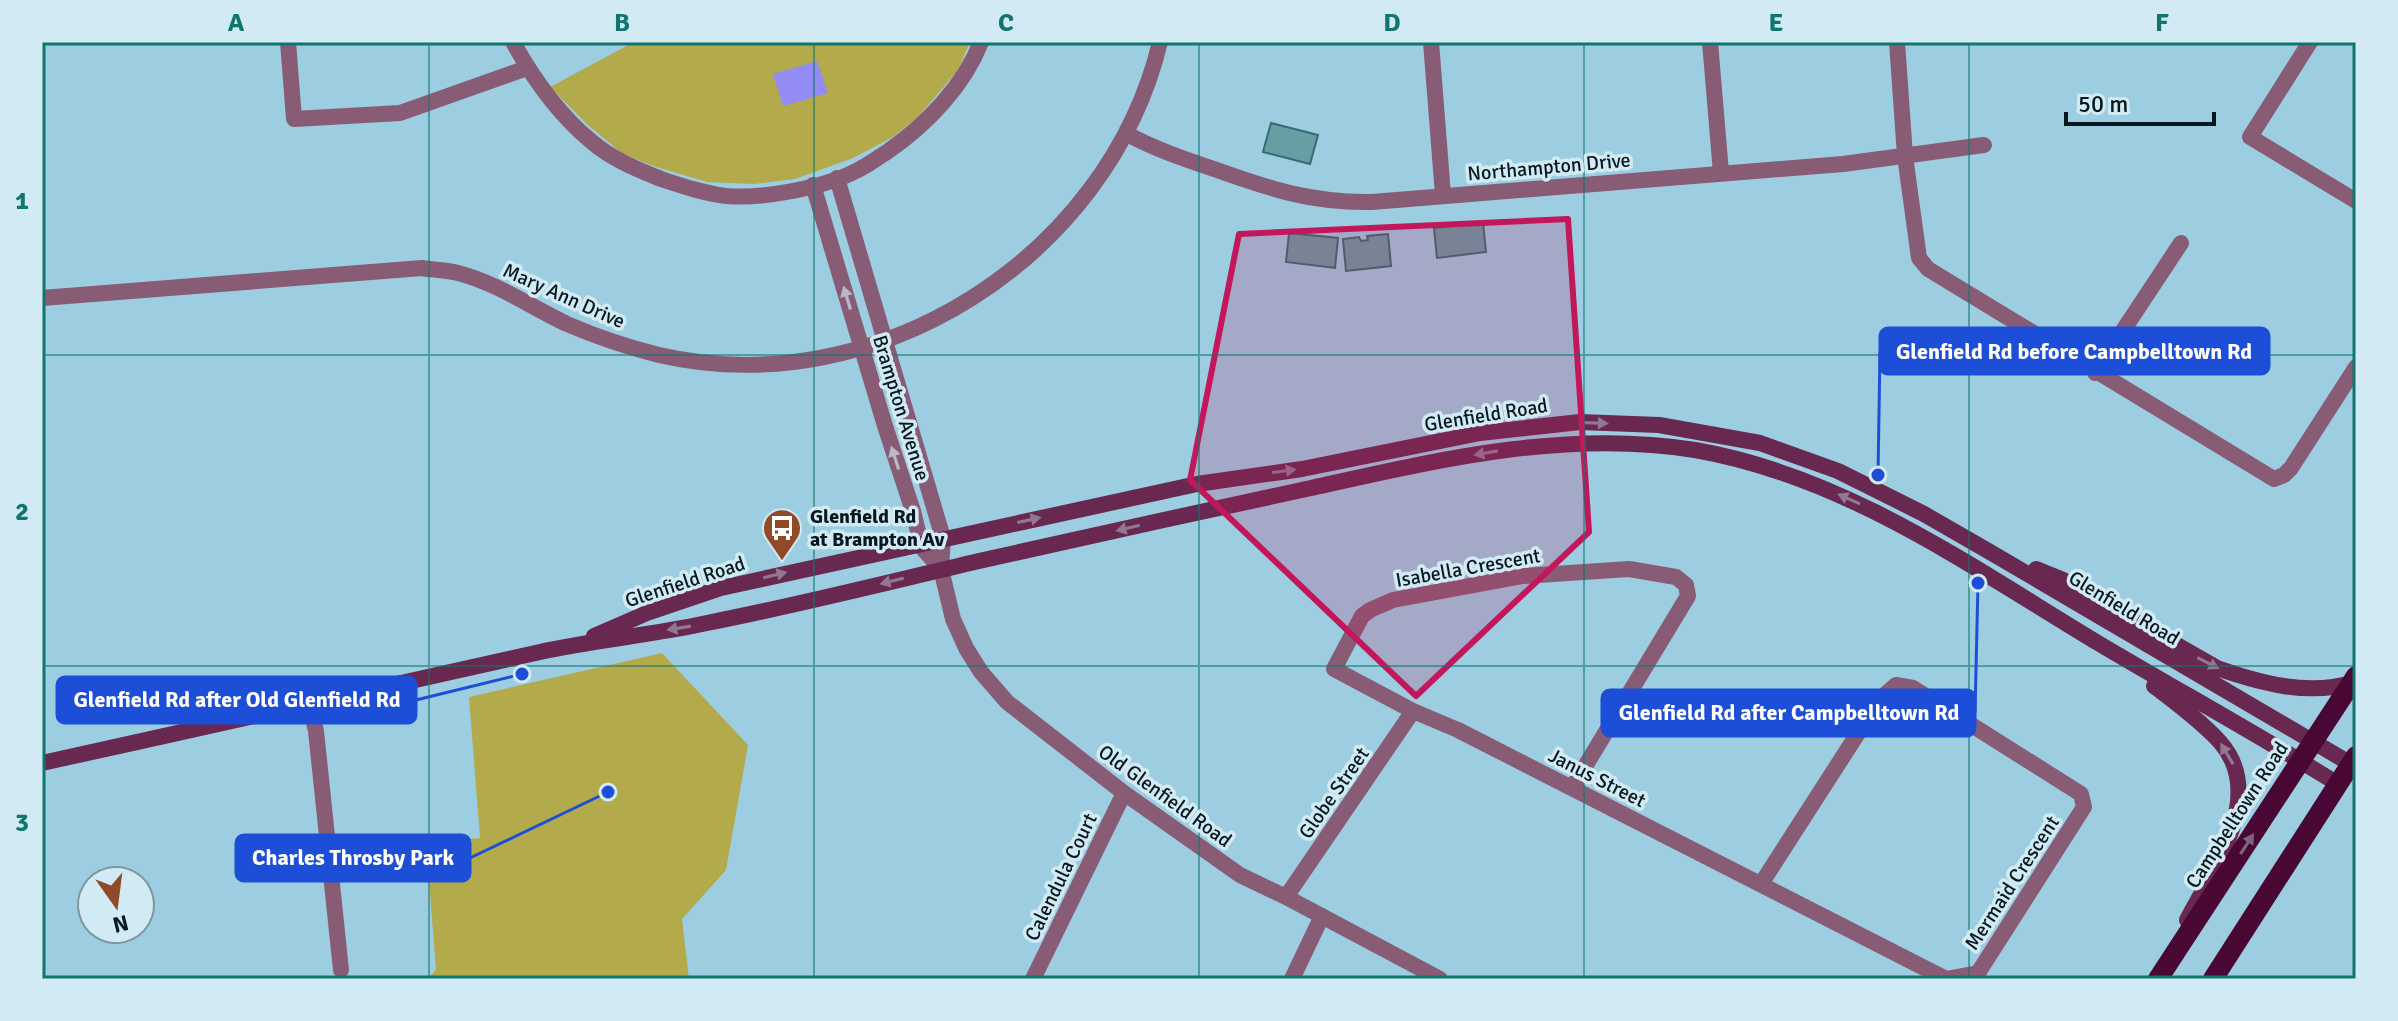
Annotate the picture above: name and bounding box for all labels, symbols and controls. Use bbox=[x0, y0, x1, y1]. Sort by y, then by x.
text: A bbox=[228, 7, 245, 39]
text: B bbox=[614, 7, 630, 39]
text: C bbox=[998, 7, 1014, 39]
text: D bbox=[1383, 7, 1401, 39]
text: E bbox=[1769, 7, 1783, 39]
text: F bbox=[2155, 7, 2169, 39]
scale bar bbox=[2066, 76, 2214, 126]
text: 50 m bbox=[2078, 89, 2128, 119]
street label: Northampton Drive bbox=[1466, 147, 1632, 187]
text: 1 bbox=[15, 185, 29, 217]
street label: Mary Ann Drive bbox=[499, 258, 629, 334]
one-way arrow bbox=[840, 286, 853, 310]
callout: Glenfield Rd before Campbelltown Rd bbox=[1880, 328, 2269, 374]
street label: Brampton Avenue bbox=[867, 332, 935, 484]
text: Glenfield Rd before Campbelltown Rd bbox=[1896, 338, 2252, 365]
street label: Glenfield Road bbox=[1422, 393, 1550, 437]
one-way arrow bbox=[1584, 416, 1609, 429]
one-way arrow bbox=[889, 445, 901, 469]
one-way arrow bbox=[1473, 447, 1498, 459]
one-way arrow bbox=[1272, 464, 1297, 477]
one-way arrow bbox=[1837, 493, 1861, 506]
text: 2 bbox=[15, 496, 29, 528]
place label: Glenfield Rd at Brampton Av bbox=[810, 504, 945, 552]
bus stop icon: Glenfield Rd at Brampton Av bbox=[761, 507, 803, 562]
one-way arrow bbox=[1016, 513, 1041, 526]
one-way arrow bbox=[1115, 522, 1140, 535]
street label: Isabella Crescent bbox=[1394, 543, 1542, 593]
street label: Glenfield Road bbox=[622, 551, 748, 613]
street label: Glenfield Road bbox=[2064, 565, 2184, 651]
one-way arrow bbox=[762, 569, 787, 581]
one-way arrow bbox=[879, 575, 904, 587]
one-way arrow bbox=[666, 622, 691, 635]
one-way arrow bbox=[2197, 656, 2220, 670]
callout: Glenfield Rd after Old Glenfield Rd bbox=[57, 677, 416, 723]
text: Glenfield Rd after Old Glenfield Rd bbox=[73, 686, 401, 713]
callout: Glenfield Rd after Campbelltown Rd bbox=[1602, 690, 1975, 736]
text: Glenfield Rd after Campbelltown Rd bbox=[1619, 699, 1959, 726]
street label: Campbelltown Road bbox=[2180, 737, 2294, 893]
street label: Old Glenfield Road bbox=[1094, 739, 1236, 853]
street label: Globe Street bbox=[1293, 742, 1375, 844]
street label: Janus Street bbox=[1544, 743, 1650, 813]
one-way arrow bbox=[2221, 743, 2235, 765]
text: 3 bbox=[15, 807, 29, 839]
street label: Calendula Court bbox=[1019, 809, 1103, 945]
street label: Mermaid Crescent bbox=[1959, 811, 2065, 955]
one-way arrow bbox=[2239, 833, 2254, 855]
callout: Charles Throsby Park bbox=[236, 835, 470, 881]
text: Charles Throsby Park bbox=[252, 844, 454, 871]
north arrow bbox=[76, 865, 156, 945]
text: N bbox=[110, 909, 131, 939]

